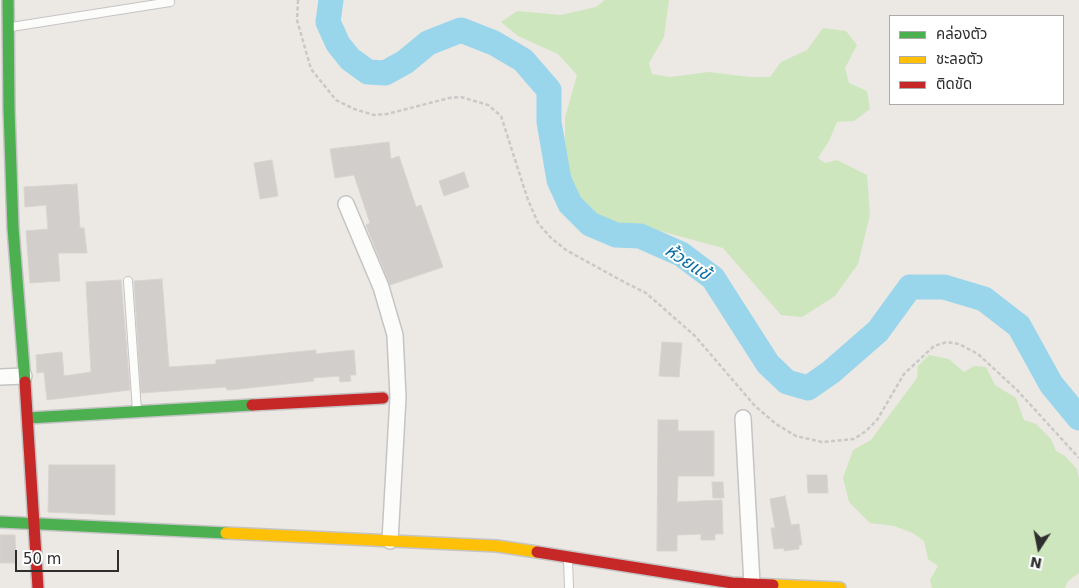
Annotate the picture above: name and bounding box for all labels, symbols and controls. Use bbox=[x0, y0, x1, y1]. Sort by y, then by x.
legend bbox=[889, 15, 1064, 105]
text: คล่องตัว bbox=[936, 25, 987, 43]
text: ชะลอตัว bbox=[936, 50, 983, 68]
text: ติดขัด bbox=[936, 75, 972, 93]
water label: ห้วยแข้ bbox=[660, 240, 714, 286]
north arrow bbox=[1014, 523, 1064, 573]
scale bar bbox=[18, 540, 121, 572]
text: 50 m bbox=[23, 550, 61, 568]
text: N bbox=[1029, 554, 1043, 572]

